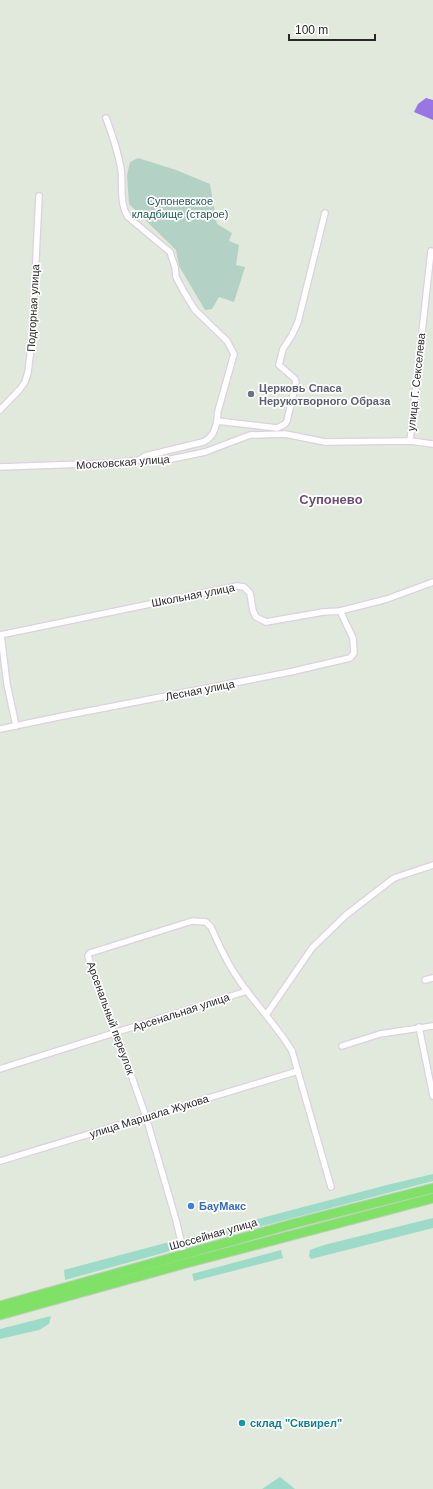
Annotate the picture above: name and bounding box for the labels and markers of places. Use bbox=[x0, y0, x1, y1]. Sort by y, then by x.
place label: Церковь Спаса Нерукотворного Образа bbox=[259, 382, 391, 407]
marker: Церковь Спаса Нерукотворного Образа bbox=[246, 389, 256, 399]
place label: БауМакс bbox=[199, 1200, 246, 1212]
marker: БауМакс bbox=[186, 1201, 196, 1211]
place label: склад "Сквирел" bbox=[250, 1417, 342, 1429]
marker: склад "Сквирел" bbox=[237, 1418, 247, 1428]

